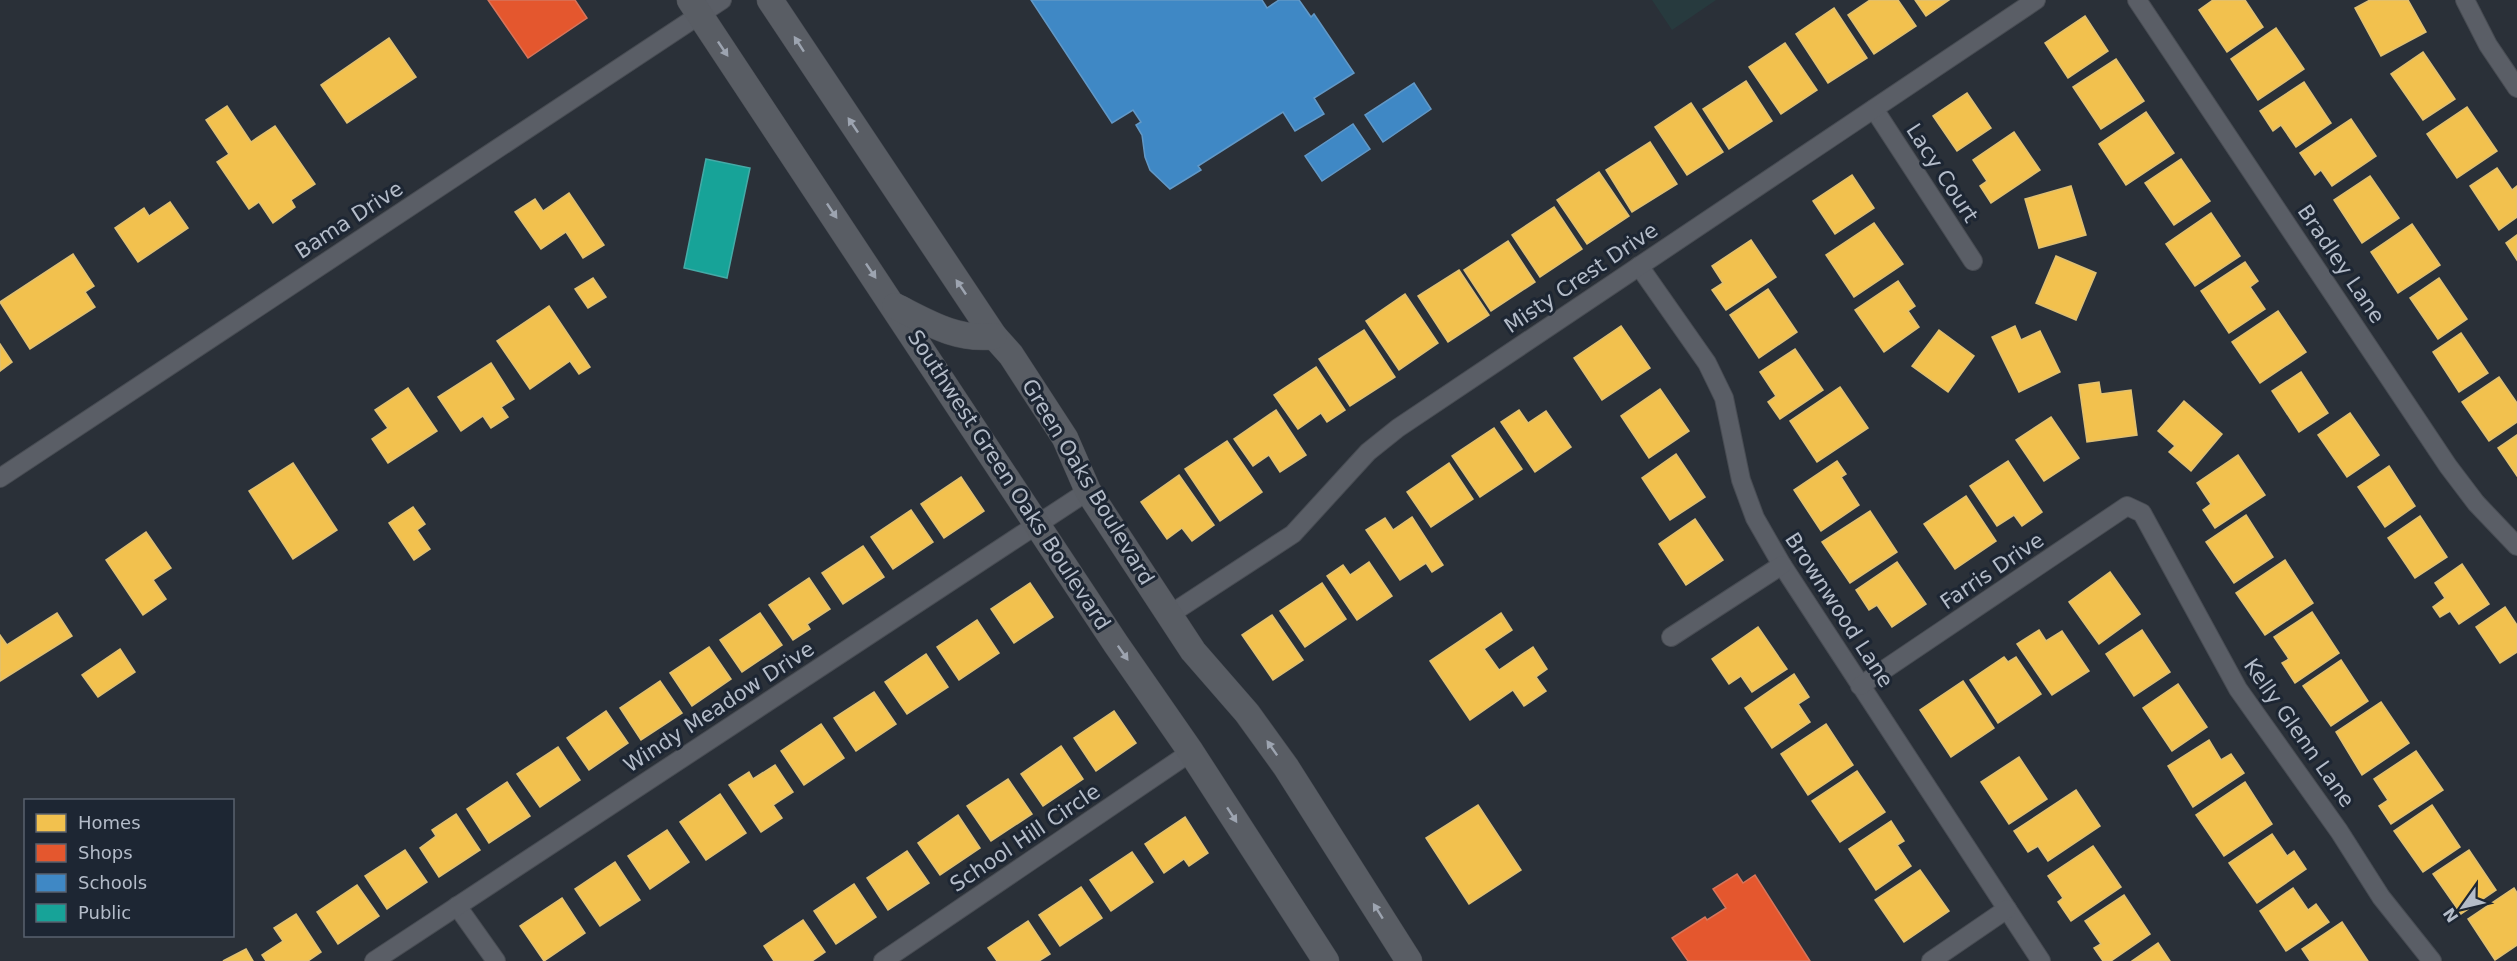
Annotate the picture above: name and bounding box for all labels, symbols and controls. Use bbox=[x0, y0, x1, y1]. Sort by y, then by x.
one-way arrow bbox=[794, 36, 805, 52]
one-way arrow bbox=[717, 40, 729, 56]
one-way arrow bbox=[848, 117, 859, 133]
street label: Lacy Court bbox=[1901, 119, 1983, 227]
street label: Bama Drive bbox=[291, 176, 407, 264]
street label: Bradley Lane bbox=[2292, 200, 2390, 328]
one-way arrow bbox=[826, 202, 837, 219]
street label: Misty Crest Drive bbox=[1500, 218, 1662, 338]
one-way arrow bbox=[865, 263, 876, 279]
one-way arrow bbox=[955, 280, 967, 296]
street label: Southwest Green Oaks Boulevard bbox=[902, 325, 1116, 635]
street label: Green Oaks Boulevard bbox=[1017, 375, 1159, 589]
street label: Brownwood Lane bbox=[1780, 528, 1898, 692]
street label: Farris Drive bbox=[1936, 528, 2048, 614]
street label: Windy Meadow Drive bbox=[619, 637, 819, 777]
one-way arrow bbox=[1117, 645, 1129, 661]
street label: Kelly Glenn Lane bbox=[2239, 654, 2359, 812]
one-way arrow bbox=[1266, 740, 1278, 756]
street label: School Hill Circle bbox=[946, 779, 1104, 897]
legend bbox=[24, 799, 234, 937]
one-way arrow bbox=[1226, 806, 1238, 822]
text: Homes bbox=[78, 812, 141, 833]
text: Shops bbox=[78, 842, 133, 863]
text: Schools bbox=[78, 872, 147, 893]
north arrow bbox=[2433, 877, 2493, 937]
text: Public bbox=[78, 902, 131, 923]
one-way arrow bbox=[1373, 903, 1384, 919]
text: N bbox=[2439, 904, 2463, 926]

